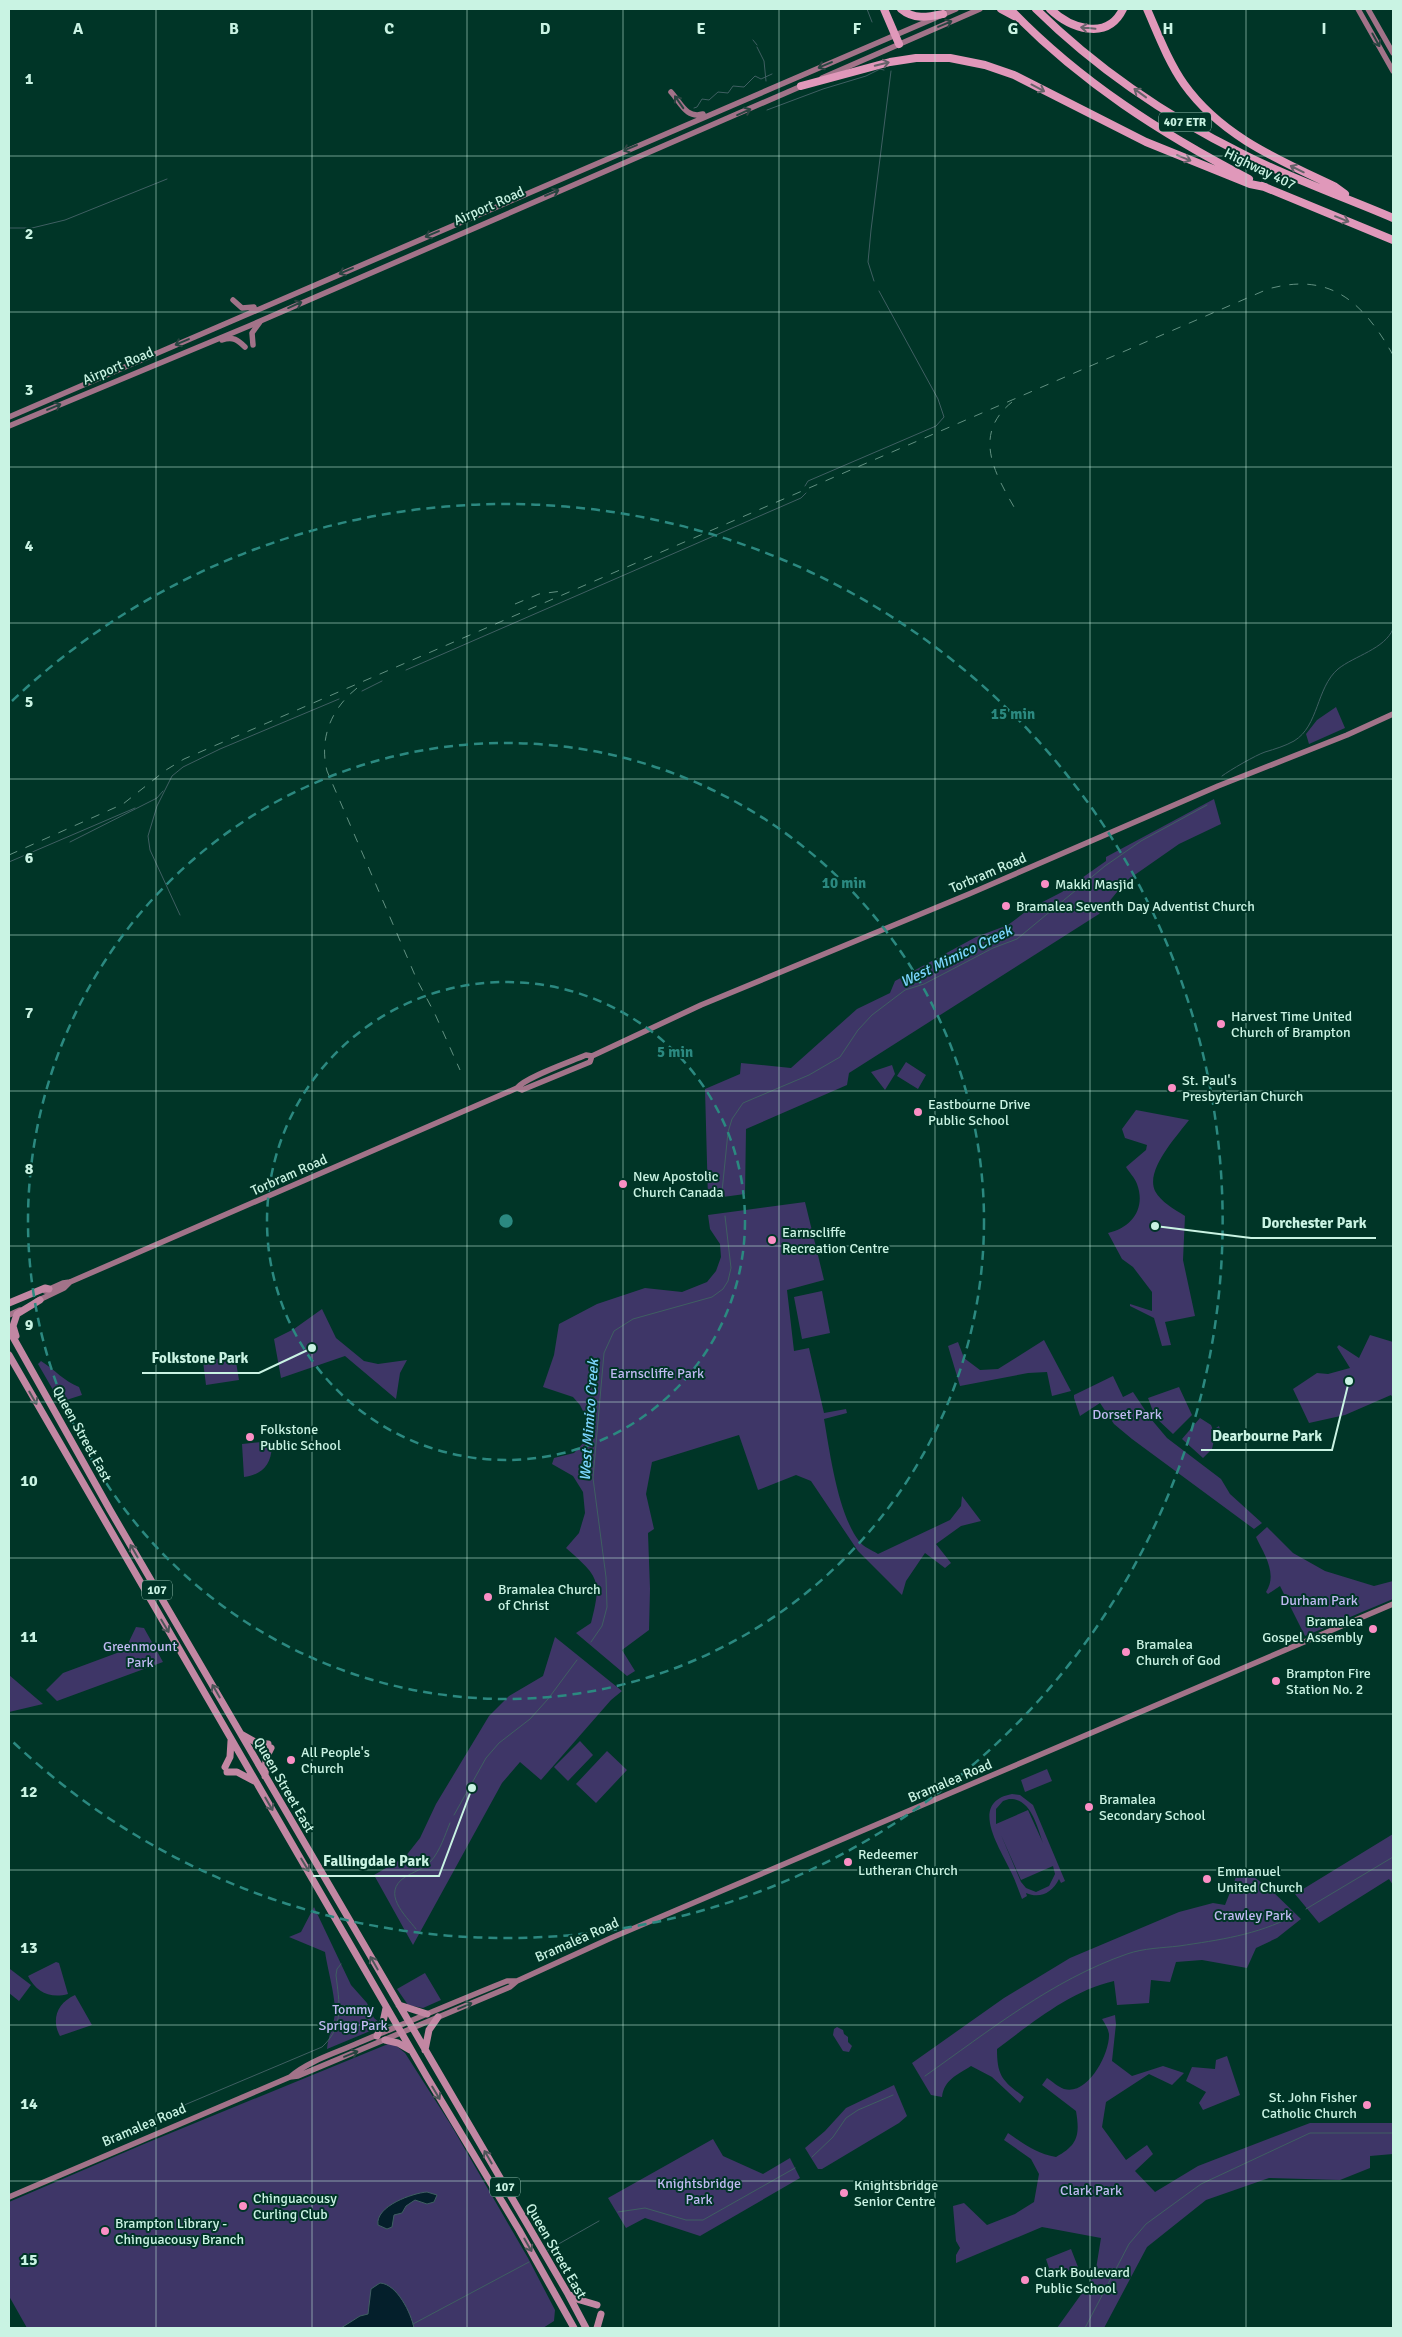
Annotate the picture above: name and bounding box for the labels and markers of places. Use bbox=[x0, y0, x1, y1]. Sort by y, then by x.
place label: Makki Masjid bbox=[1055, 876, 1134, 893]
marker: Makki Masjid bbox=[1039, 878, 1051, 890]
place label: Bramalea Seventh Day Adventist Church bbox=[1016, 898, 1255, 915]
marker: Bramalea Seventh Day Adventist Church bbox=[1000, 900, 1012, 912]
place label: Harvest Time United Church of Brampton bbox=[1231, 1008, 1352, 1041]
marker: Harvest Time United Church of Brampton bbox=[1215, 1018, 1227, 1030]
place label: St. Paul's Presbyterian Church bbox=[1182, 1072, 1303, 1105]
marker: St. Paul's Presbyterian Church bbox=[1166, 1082, 1178, 1094]
place label: Eastbourne Drive Public School bbox=[928, 1096, 1030, 1129]
marker: Eastbourne Drive Public School bbox=[912, 1106, 924, 1118]
place label: New Apostolic Church Canada bbox=[633, 1168, 724, 1201]
marker: New Apostolic Church Canada bbox=[617, 1178, 629, 1190]
callout: Dorchester Park bbox=[1251, 1208, 1376, 1238]
centre of rings bbox=[497, 1212, 515, 1230]
place label: Earnscliffe Recreation Centre bbox=[782, 1224, 889, 1257]
marker: Earnscliffe Recreation Centre bbox=[766, 1234, 778, 1246]
callout: Folkstone Park bbox=[142, 1343, 259, 1373]
callout: Dearbourne Park bbox=[1201, 1420, 1332, 1450]
place label: Folkstone Public School bbox=[260, 1421, 341, 1454]
marker: Folkstone Public School bbox=[244, 1431, 256, 1443]
place label: Bramalea Church of Christ bbox=[498, 1581, 601, 1614]
marker: Bramalea Church of Christ bbox=[482, 1591, 494, 1603]
place label: Bramalea Gospel Assembly bbox=[1262, 1613, 1363, 1646]
marker: Bramalea Gospel Assembly bbox=[1367, 1623, 1379, 1635]
place label: Bramalea Church of God bbox=[1136, 1636, 1221, 1669]
marker: Bramalea Church of God bbox=[1120, 1646, 1132, 1658]
place label: Brampton Fire Station No. 2 bbox=[1286, 1665, 1371, 1698]
marker: Brampton Fire Station No. 2 bbox=[1270, 1675, 1282, 1687]
place label: All People's Church bbox=[301, 1744, 370, 1777]
marker: All People's Church bbox=[285, 1754, 297, 1766]
place label: Bramalea Secondary School bbox=[1099, 1791, 1206, 1824]
marker: Bramalea Secondary School bbox=[1083, 1801, 1095, 1813]
callout: Fallingdale Park bbox=[313, 1846, 439, 1876]
place label: Redeemer Lutheran Church bbox=[858, 1846, 958, 1879]
marker: Redeemer Lutheran Church bbox=[842, 1856, 854, 1868]
place label: Emmanuel United Church bbox=[1217, 1863, 1303, 1896]
marker: Emmanuel United Church bbox=[1201, 1873, 1213, 1885]
place label: St. John Fisher Catholic Church bbox=[1262, 2089, 1358, 2122]
marker: St. John Fisher Catholic Church bbox=[1361, 2099, 1373, 2111]
place label: Knightsbridge Senior Centre bbox=[854, 2177, 938, 2210]
marker: Knightsbridge Senior Centre bbox=[838, 2187, 850, 2199]
place label: Chinguacousy Curling Club bbox=[253, 2190, 337, 2223]
marker: Chinguacousy Curling Club bbox=[237, 2200, 249, 2212]
place label: Brampton Library - Chinguacousy Branch bbox=[115, 2215, 244, 2248]
marker: Brampton Library - Chinguacousy Branch bbox=[99, 2225, 111, 2237]
place label: Clark Boulevard Public School bbox=[1035, 2264, 1130, 2297]
marker: Clark Boulevard Public School bbox=[1019, 2274, 1031, 2286]

